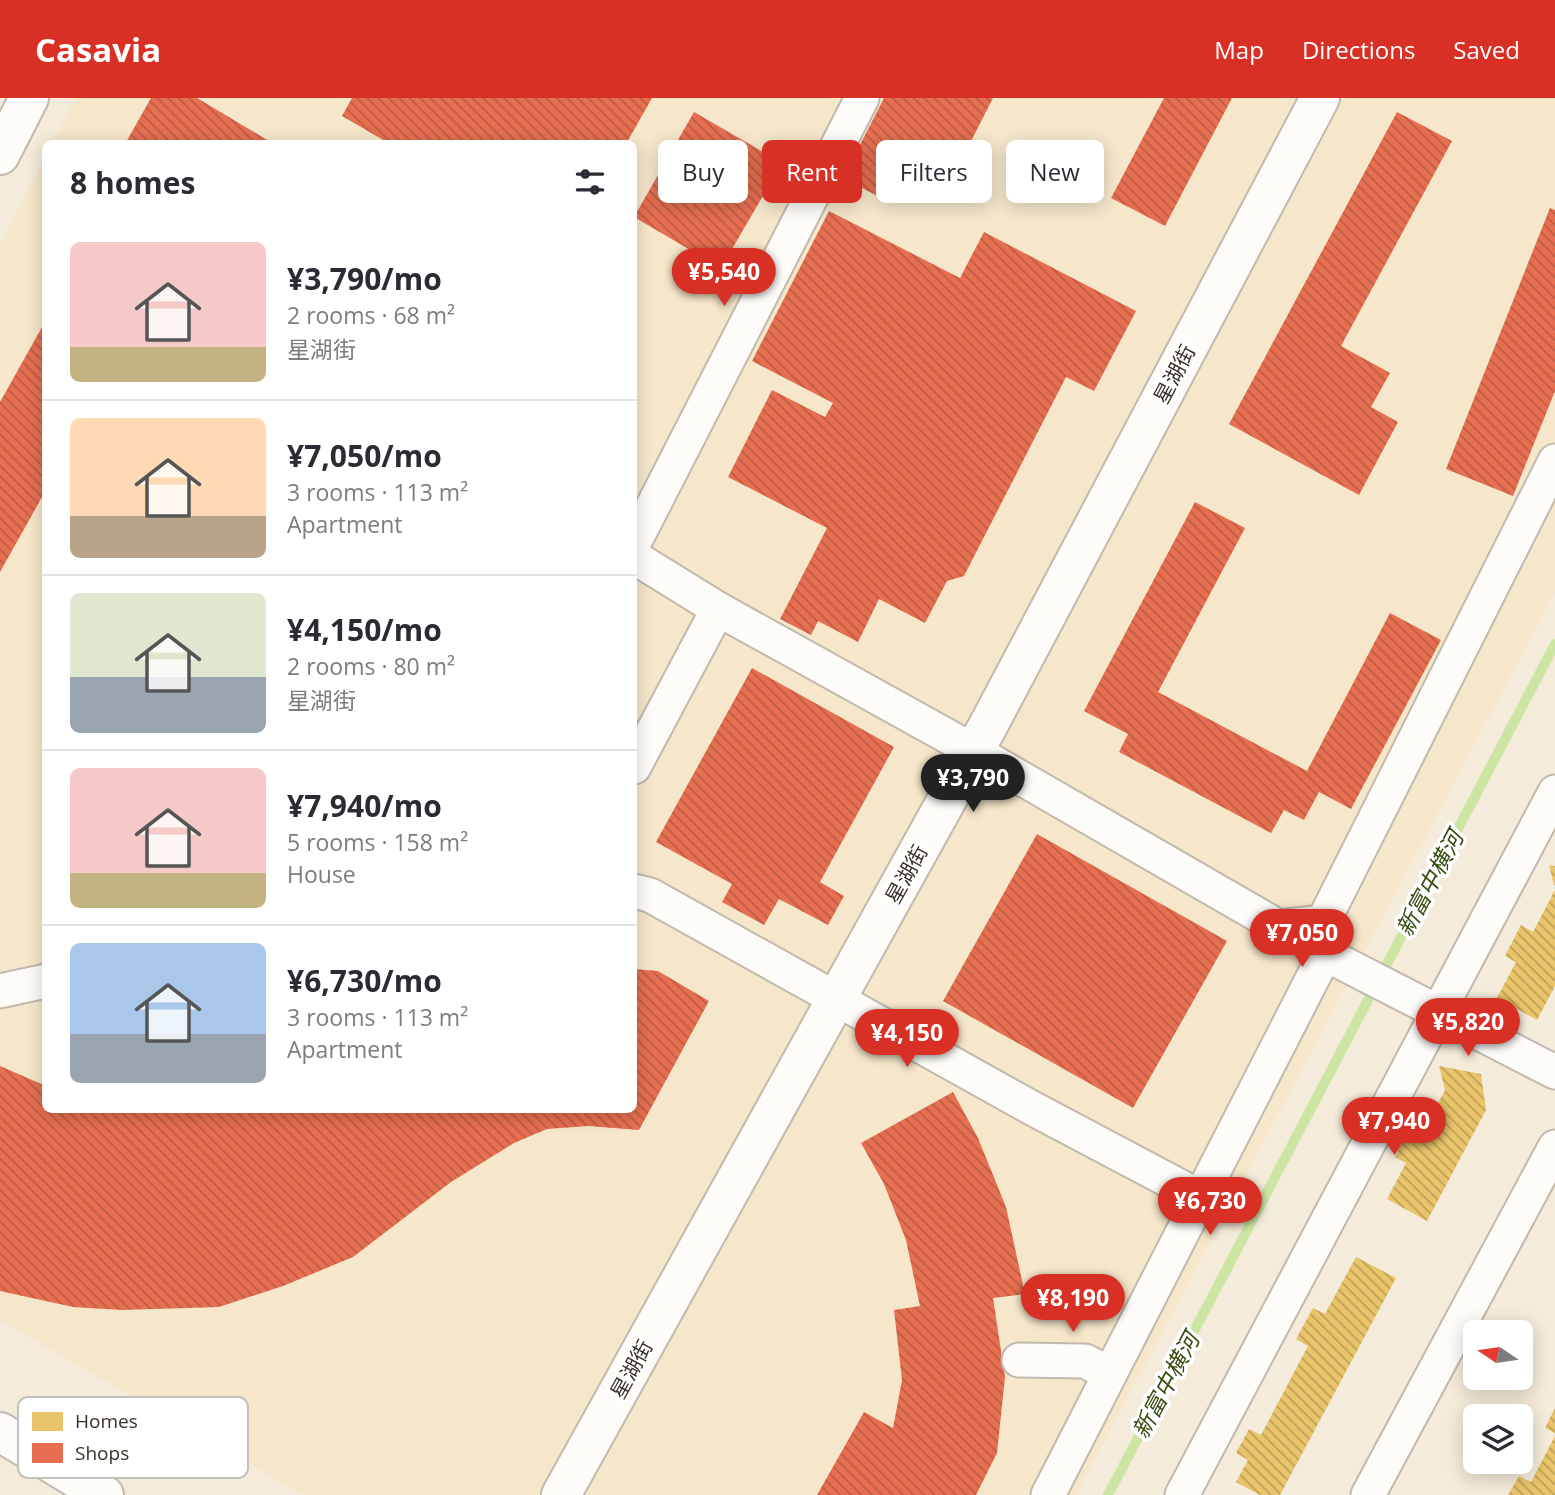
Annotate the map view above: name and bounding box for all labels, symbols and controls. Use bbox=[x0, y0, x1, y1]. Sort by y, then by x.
text: Casavia bbox=[35, 27, 161, 72]
text: Map bbox=[1214, 33, 1264, 66]
text: Directions bbox=[1302, 33, 1415, 66]
text: Saved bbox=[1453, 33, 1520, 66]
chip: Buy bbox=[658, 140, 748, 203]
chip: Rent bbox=[762, 140, 862, 203]
chip: Filters bbox=[876, 140, 992, 203]
chip: New bbox=[1006, 140, 1104, 203]
text: 8 homes bbox=[70, 162, 195, 203]
icon: filters bbox=[571, 163, 609, 201]
pin: ¥5,540 bbox=[667, 248, 781, 308]
text: ¥5,540 bbox=[688, 255, 760, 287]
text: ¥3,790/mo bbox=[287, 258, 442, 299]
icon: home bbox=[126, 270, 210, 354]
text: 2 rooms · 68 m² bbox=[287, 299, 455, 331]
text: 星湖街 bbox=[287, 333, 356, 365]
street label: 星湖街 bbox=[1147, 340, 1201, 408]
text: ¥7,050/mo bbox=[287, 435, 442, 476]
icon: home bbox=[126, 446, 210, 530]
text: 3 rooms · 113 m² bbox=[287, 476, 468, 508]
text: Apartment bbox=[287, 508, 403, 540]
text: ¥4,150/mo bbox=[287, 609, 442, 650]
icon: home bbox=[126, 621, 210, 705]
text: 2 rooms · 80 m² bbox=[287, 650, 455, 682]
text: 星湖街 bbox=[287, 684, 356, 716]
pin: ¥3,790 bbox=[916, 754, 1030, 814]
text: ¥3,790 bbox=[937, 761, 1009, 793]
text: ¥7,940/mo bbox=[287, 785, 442, 826]
icon: home bbox=[126, 796, 210, 880]
water label: 新富中横河 bbox=[1388, 821, 1472, 941]
text: 5 rooms · 158 m² bbox=[287, 826, 468, 858]
street label: 星湖街 bbox=[878, 840, 934, 908]
text: House bbox=[287, 858, 356, 890]
pin: ¥7,050 bbox=[1245, 910, 1359, 969]
text: ¥7,050 bbox=[1266, 916, 1338, 948]
text: ¥6,730/mo bbox=[287, 960, 442, 1001]
icon: home bbox=[126, 971, 210, 1055]
pin: ¥5,820 bbox=[1411, 998, 1525, 1058]
text: 3 rooms · 113 m² bbox=[287, 1001, 468, 1033]
text: ¥5,820 bbox=[1432, 1005, 1504, 1037]
pin: ¥4,150 bbox=[850, 1010, 964, 1069]
text: ¥4,150 bbox=[871, 1016, 943, 1048]
text: Apartment bbox=[287, 1033, 403, 1065]
pin: ¥7,940 bbox=[1337, 1098, 1451, 1157]
text: ¥7,940 bbox=[1358, 1104, 1430, 1136]
pin: ¥6,730 bbox=[1153, 1178, 1267, 1237]
text: ¥6,730 bbox=[1174, 1184, 1246, 1216]
pin: ¥8,190 bbox=[1016, 1274, 1130, 1334]
text: ¥8,190 bbox=[1037, 1281, 1109, 1313]
north arrow bbox=[1463, 1320, 1533, 1390]
map controls bbox=[1463, 1320, 1533, 1474]
water label: 新富中横河 bbox=[1124, 1323, 1208, 1443]
street label: 星湖街 bbox=[603, 1335, 659, 1403]
legend bbox=[18, 1397, 248, 1478]
button: layers bbox=[1463, 1404, 1533, 1474]
text: Homes bbox=[75, 1408, 138, 1434]
text: Shops bbox=[75, 1440, 129, 1466]

